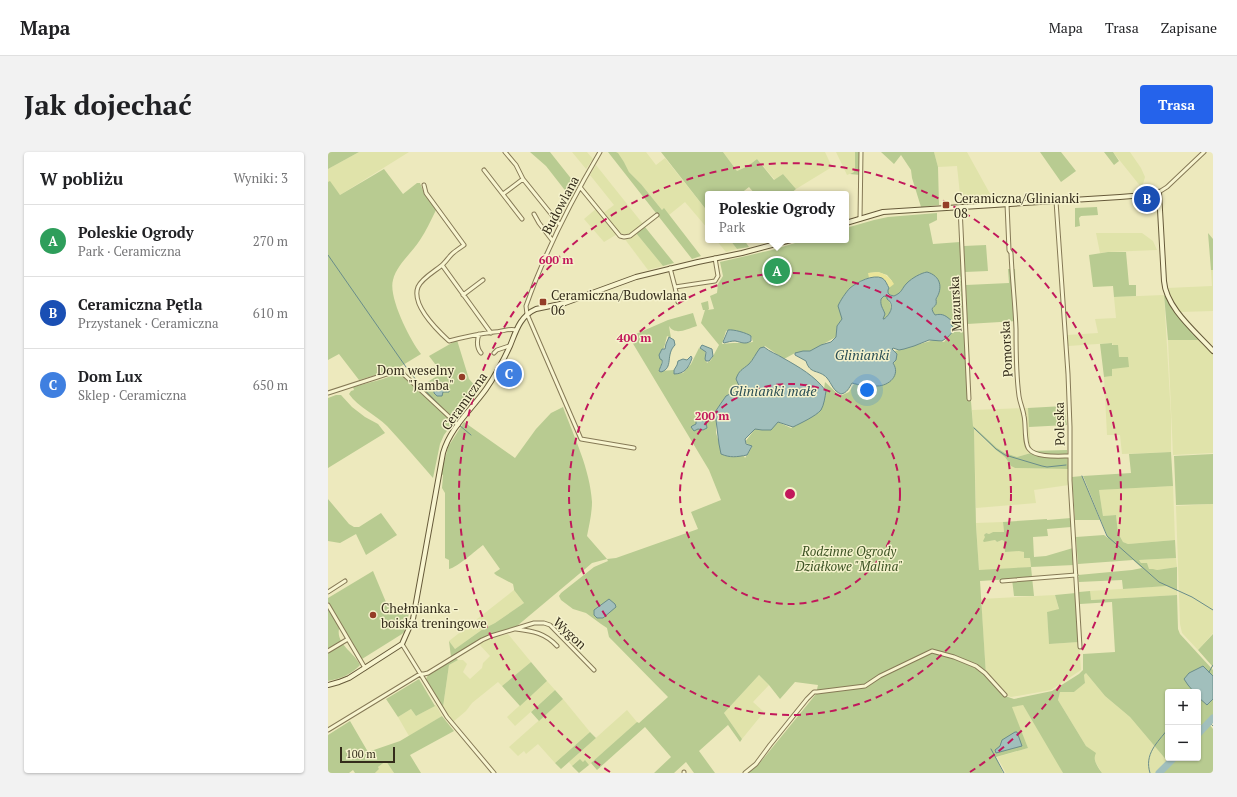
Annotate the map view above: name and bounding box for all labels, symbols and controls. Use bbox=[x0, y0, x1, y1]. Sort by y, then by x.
text: Mapa bbox=[20, 15, 70, 40]
text: Mapa bbox=[1049, 18, 1083, 37]
text: Trasa bbox=[1105, 18, 1139, 37]
text: Zapisane bbox=[1161, 18, 1217, 37]
button: Trasa bbox=[1140, 85, 1213, 124]
text: Jak dojechać bbox=[24, 86, 192, 123]
text: W pobliżu bbox=[40, 167, 123, 190]
text: Wyniki: 3 bbox=[233, 169, 288, 187]
street label: Budowlana bbox=[537, 172, 583, 237]
pin: B bbox=[1134, 184, 1160, 214]
place label: Ceramiczna/Glinianki 08 bbox=[954, 189, 1080, 222]
popup bbox=[705, 191, 849, 243]
text: Poleskie Ogrody bbox=[719, 198, 835, 218]
marker: Ceramiczna/Glinianki 08 bbox=[941, 200, 951, 210]
text: Park bbox=[719, 218, 745, 236]
text: Poleskie Ogrody bbox=[78, 222, 194, 242]
text: A bbox=[48, 232, 58, 250]
text: 270 m bbox=[253, 232, 288, 250]
text: Park · Ceramiczna bbox=[78, 242, 181, 260]
text: 600 m bbox=[539, 252, 573, 267]
pin: A bbox=[764, 256, 790, 286]
street label: Mazurska bbox=[945, 275, 965, 332]
place label: Ceramiczna/Budowlana 06 bbox=[551, 286, 688, 319]
text: Ceramiczna Pętla bbox=[78, 294, 203, 314]
marker: Ceramiczna/Budowlana 06 bbox=[538, 297, 548, 307]
text: B bbox=[49, 304, 57, 322]
text: 610 m bbox=[253, 304, 288, 322]
text: Przystanek · Ceramiczna bbox=[78, 314, 219, 332]
street label: Pomorska bbox=[996, 320, 1016, 378]
text: 400 m bbox=[617, 330, 651, 345]
water label: Glinianki bbox=[835, 345, 889, 364]
pin: C bbox=[496, 359, 522, 389]
place label: Dom weselny "Jamba" bbox=[377, 361, 454, 394]
text: Dom Lux bbox=[78, 366, 142, 386]
street label: Ceramiczna bbox=[437, 368, 491, 434]
marker: Dom weselny "Jamba" bbox=[457, 372, 467, 382]
text: C bbox=[49, 376, 57, 394]
text: 650 m bbox=[253, 376, 288, 394]
your location bbox=[857, 380, 877, 400]
water label: Glinianki małe bbox=[729, 381, 817, 400]
text: Sklep · Ceramiczna bbox=[78, 386, 187, 404]
street label: Poleska bbox=[1050, 401, 1068, 446]
text: 200 m bbox=[695, 408, 729, 423]
centre of rings bbox=[783, 487, 797, 501]
park label: Rodzinne Ogrody Działkowe "Malina" bbox=[794, 542, 903, 575]
place label: Chełmianka - boiska treningowe bbox=[381, 599, 487, 632]
marker: Chełmianka - boiska treningowe bbox=[368, 610, 378, 620]
street label: Wygon bbox=[549, 613, 591, 653]
map controls bbox=[1165, 689, 1201, 761]
button: + bbox=[1165, 689, 1201, 725]
button: − bbox=[1165, 725, 1201, 761]
scale bar bbox=[340, 745, 395, 764]
text: 100 m bbox=[346, 747, 376, 761]

